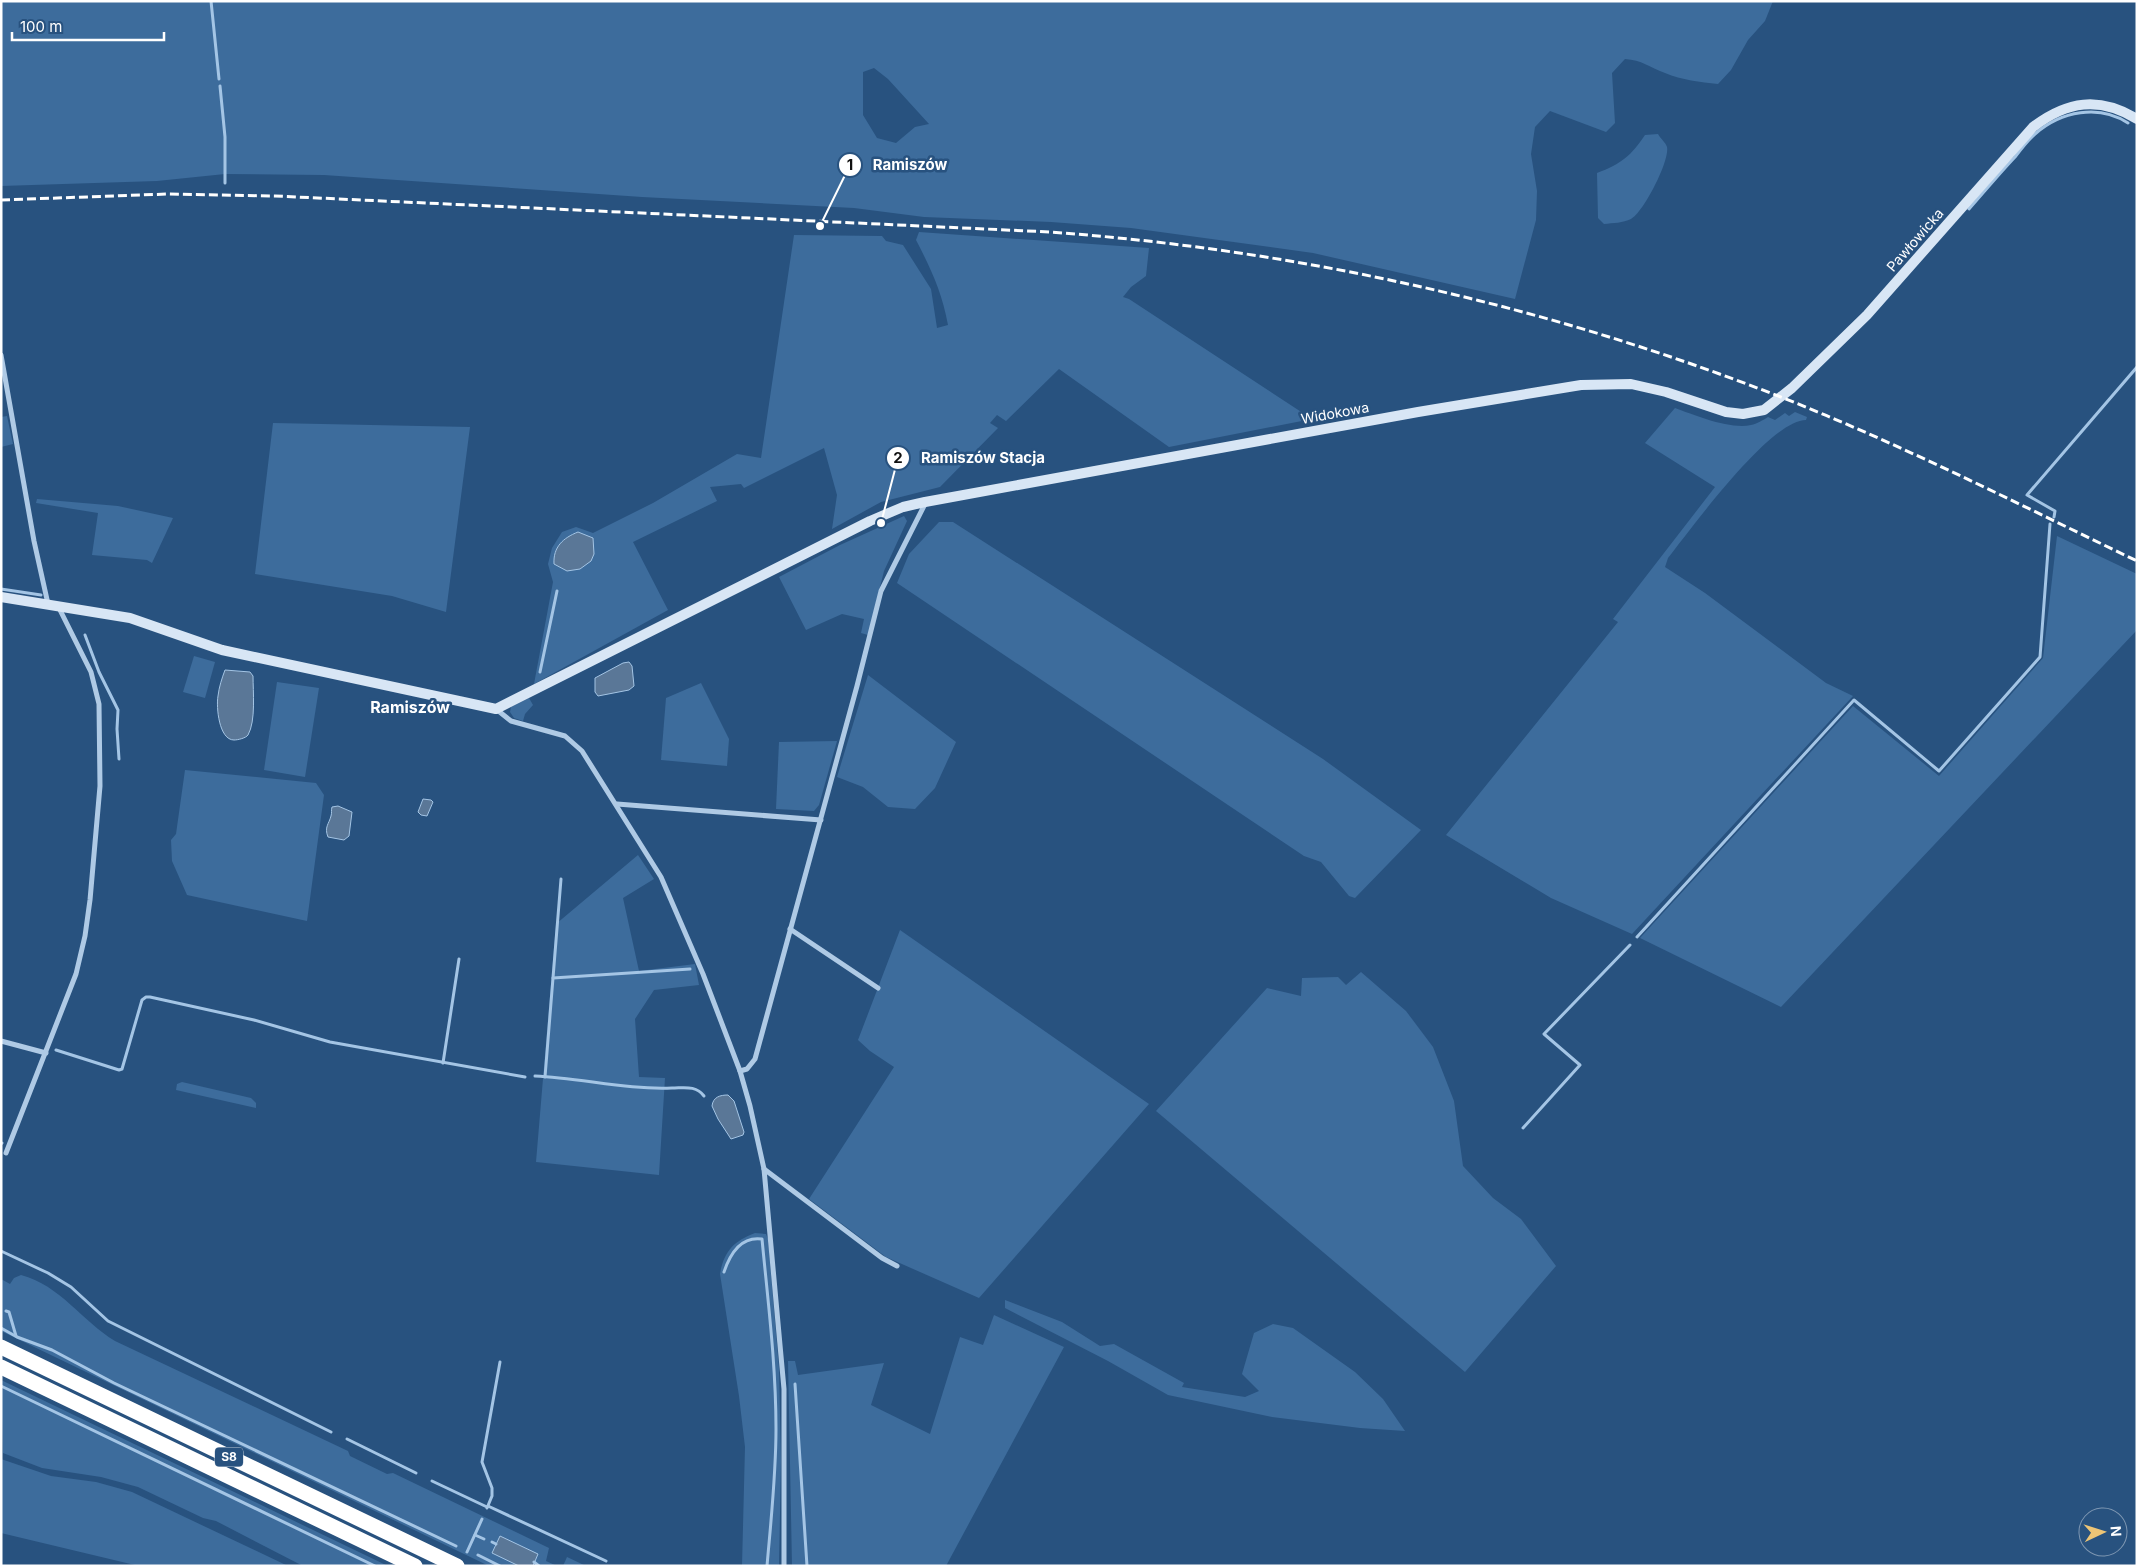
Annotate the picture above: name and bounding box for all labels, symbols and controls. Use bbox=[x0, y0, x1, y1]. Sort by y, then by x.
scale bar bbox=[12, 10, 165, 42]
text: 100 m bbox=[20, 17, 62, 36]
callout: Ramiszów bbox=[838, 150, 957, 180]
text: 1 bbox=[847, 155, 853, 174]
text: Ramiszów bbox=[873, 155, 948, 174]
street label: Pawłowicka bbox=[1883, 205, 1947, 275]
street label: Widokowa bbox=[1299, 398, 1370, 427]
callout: Ramiszów Stacja bbox=[886, 443, 1055, 473]
text: 2 bbox=[893, 448, 903, 467]
text: Ramiszów Stacja bbox=[921, 448, 1045, 467]
district label: Ramiszów bbox=[370, 697, 450, 717]
road number: S8 bbox=[215, 1448, 243, 1466]
north arrow bbox=[2078, 1507, 2128, 1557]
text: N bbox=[2108, 1525, 2125, 1537]

